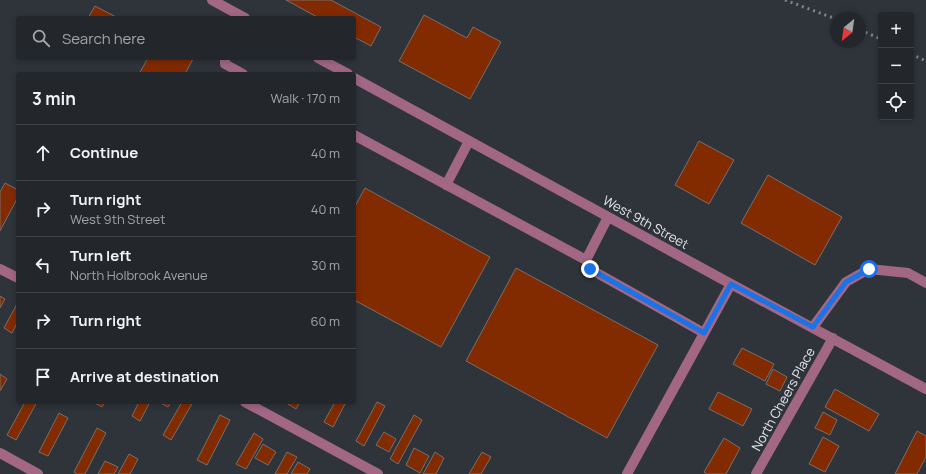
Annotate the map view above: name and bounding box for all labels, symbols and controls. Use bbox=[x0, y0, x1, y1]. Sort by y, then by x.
north arrow bbox=[830, 12, 866, 48]
map controls bbox=[878, 12, 914, 120]
button: + bbox=[878, 12, 914, 48]
search box bbox=[16, 16, 356, 60]
icon: search bbox=[30, 27, 52, 49]
text: Search here bbox=[62, 28, 145, 49]
button: − bbox=[878, 48, 914, 84]
button: locate bbox=[878, 84, 914, 120]
text: 3 min bbox=[32, 87, 76, 110]
text: Walk · 170 m bbox=[270, 89, 340, 107]
icon: ahead bbox=[32, 142, 54, 164]
text: Continue bbox=[70, 142, 138, 163]
text: 40 m bbox=[311, 144, 340, 162]
text: Turn right bbox=[70, 189, 141, 210]
street label: West 9th Street bbox=[600, 191, 692, 253]
icon: right bbox=[32, 198, 54, 220]
text: 40 m bbox=[311, 200, 340, 218]
text: West 9th Street bbox=[70, 210, 165, 228]
text: Turn left bbox=[70, 245, 132, 266]
icon: left bbox=[32, 254, 54, 276]
text: 30 m bbox=[311, 256, 340, 274]
route end bbox=[581, 260, 599, 278]
route start bbox=[860, 260, 878, 278]
text: North Holbrook Avenue bbox=[70, 266, 208, 284]
icon: right bbox=[32, 310, 54, 332]
text: Turn right bbox=[70, 310, 141, 331]
text: 60 m bbox=[310, 312, 340, 330]
street label: North Cheers Place bbox=[747, 344, 819, 454]
icon: arrive bbox=[32, 366, 54, 388]
text: Arrive at destination bbox=[70, 366, 219, 387]

